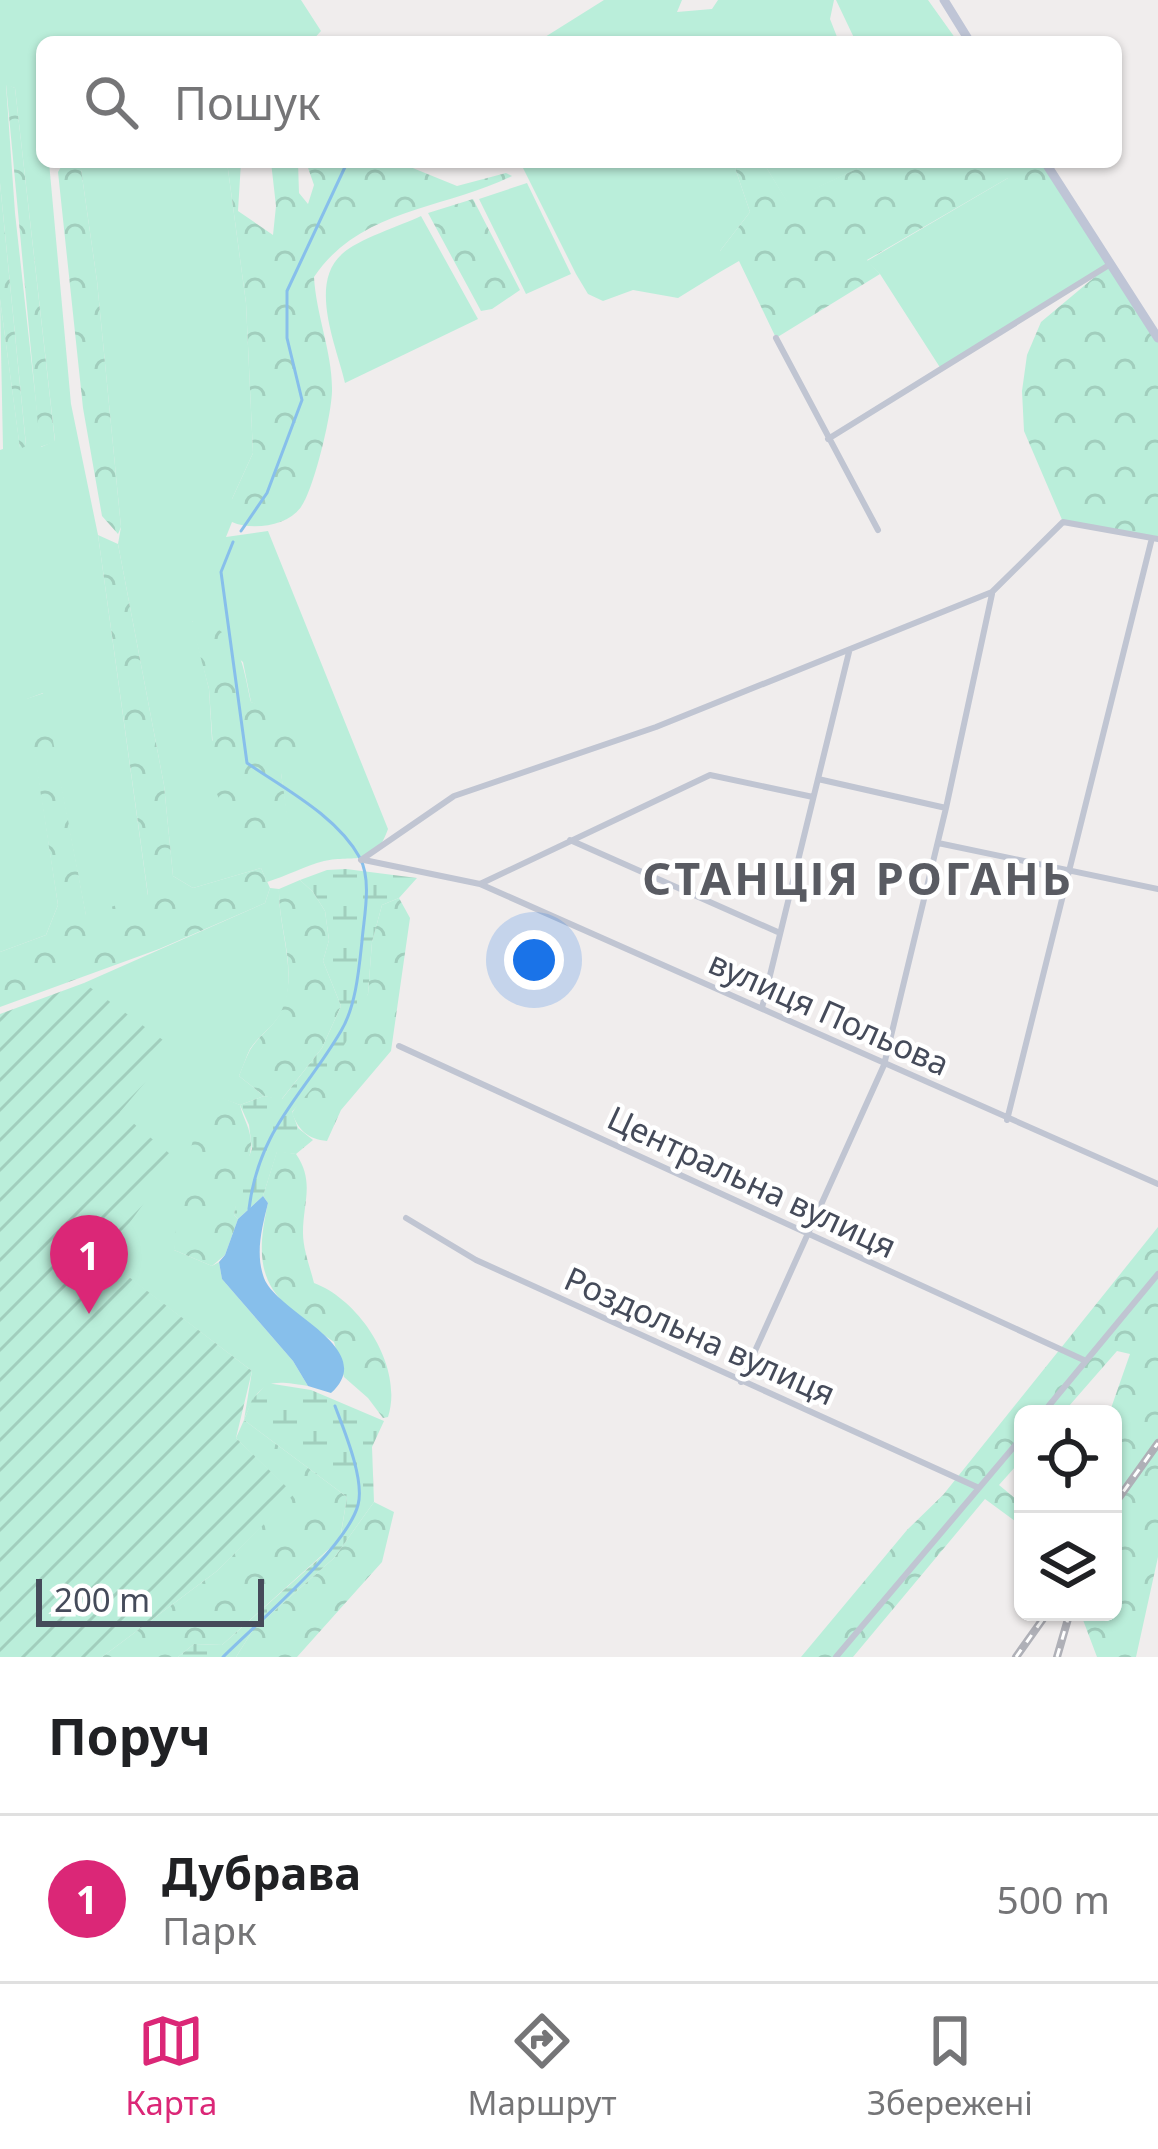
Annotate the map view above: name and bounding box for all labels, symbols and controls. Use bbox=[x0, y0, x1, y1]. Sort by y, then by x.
search box bbox=[36, 36, 1122, 168]
icon: search bbox=[78, 69, 144, 135]
text: Пошук bbox=[174, 72, 321, 133]
district label: СТАНЦІЯ РОГАНЬ bbox=[642, 847, 1074, 908]
your location bbox=[504, 930, 564, 990]
street label: вулиця Польова bbox=[702, 939, 957, 1086]
street label: Центральна вулиця bbox=[601, 1095, 904, 1268]
pin: 1 bbox=[50, 1215, 128, 1314]
street label: Роздольна вулиця bbox=[558, 1256, 843, 1415]
map controls bbox=[1014, 1405, 1122, 1621]
button: locate bbox=[1014, 1405, 1122, 1513]
button: layers bbox=[1014, 1513, 1122, 1621]
scale bar bbox=[36, 1573, 264, 1626]
text: 200 m bbox=[54, 1577, 150, 1622]
text: Поруч bbox=[48, 1700, 211, 1770]
text: Дубрава bbox=[162, 1842, 361, 1903]
text: 1 bbox=[76, 1872, 98, 1925]
text: 500 m bbox=[996, 1872, 1110, 1925]
text: Парк bbox=[162, 1903, 257, 1956]
tab: Карта bbox=[125, 2008, 217, 2125]
tab: Маршрут bbox=[468, 2008, 617, 2125]
tab: Збережені bbox=[867, 2008, 1033, 2125]

